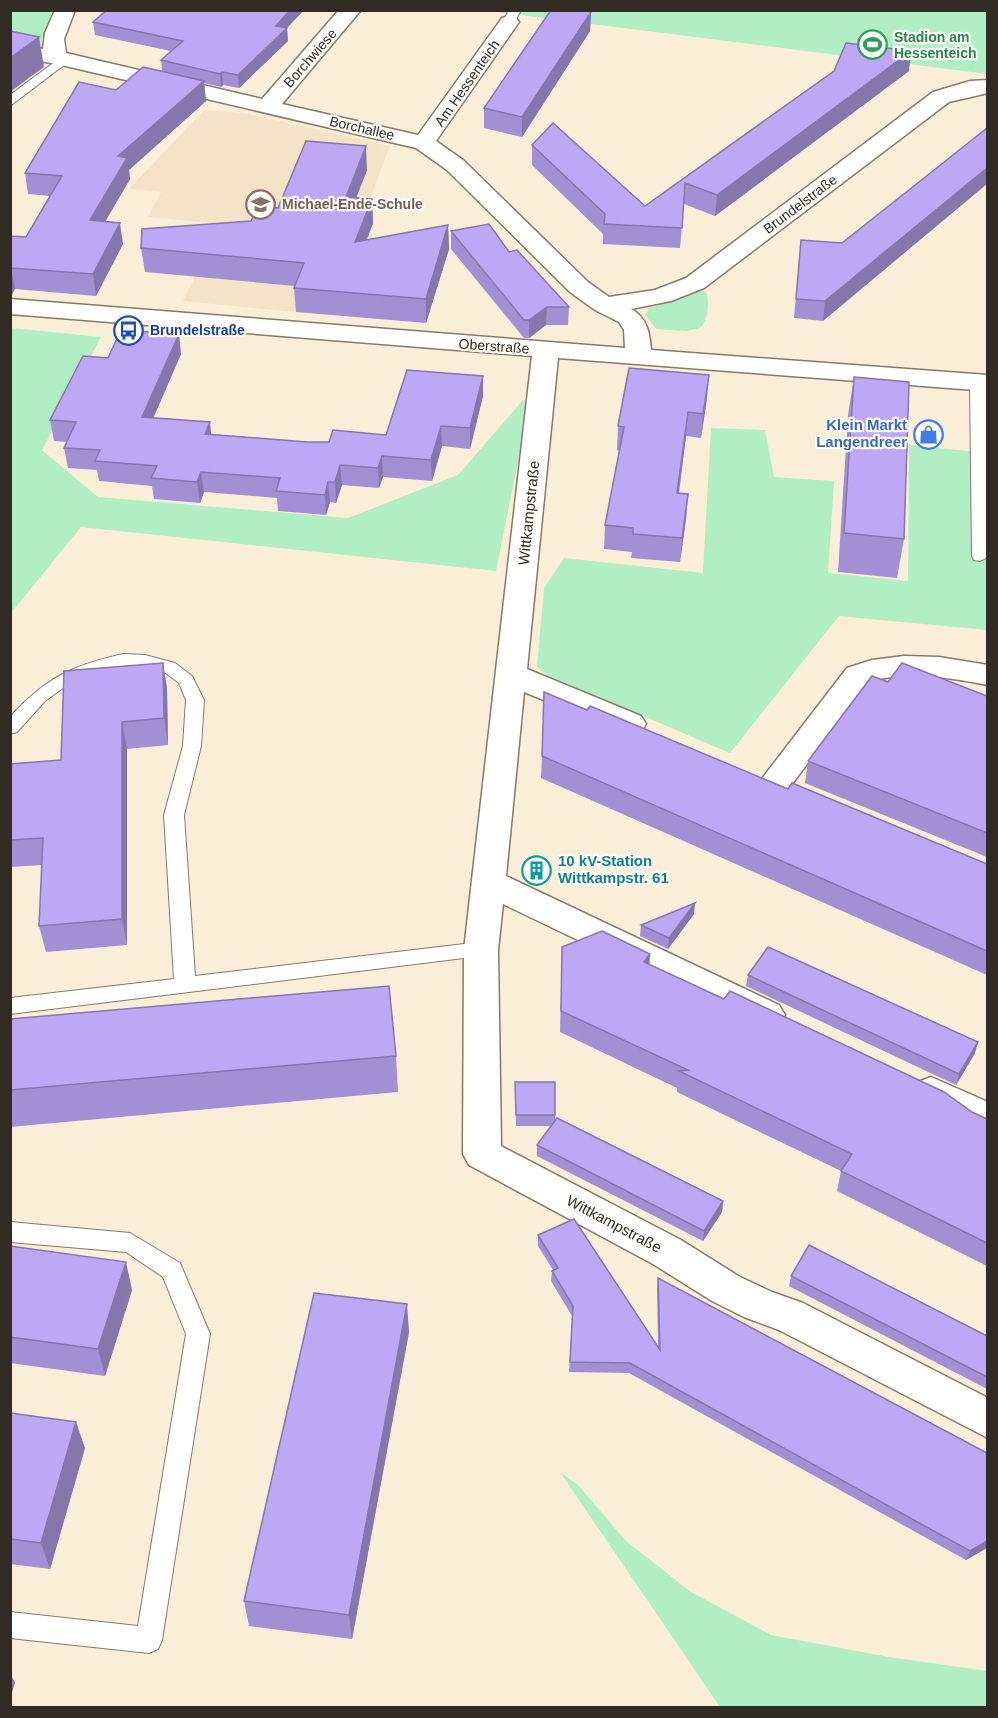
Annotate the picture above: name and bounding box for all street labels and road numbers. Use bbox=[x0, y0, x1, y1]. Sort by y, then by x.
street label: Borchwiese bbox=[280, 25, 340, 91]
street label: Am Hessenteich bbox=[431, 37, 503, 129]
street label: Borchallee bbox=[328, 113, 396, 143]
street label: Brundelstraße bbox=[760, 171, 840, 237]
street label: Oberstraße bbox=[458, 336, 530, 356]
street label: Wittkampstraße bbox=[515, 460, 542, 566]
street label: Wittkampstraße bbox=[564, 1191, 665, 1256]

